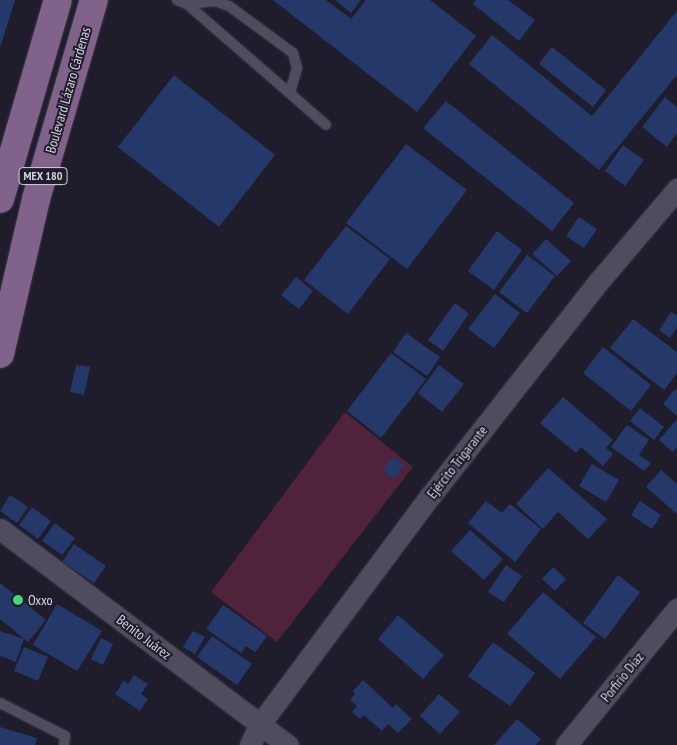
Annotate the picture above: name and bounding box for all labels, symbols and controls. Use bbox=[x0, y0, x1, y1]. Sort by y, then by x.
street label: Boulevard Lázaro Cárdenas bbox=[42, 25, 94, 155]
road number: MEX 180 bbox=[18, 167, 68, 186]
street label: Ejército Trigarante bbox=[423, 422, 491, 502]
place label: Oxxo bbox=[28, 592, 52, 608]
marker: Oxxo bbox=[12, 594, 24, 606]
street label: Benito Juárez bbox=[113, 611, 175, 663]
street label: Porfirio Díaz bbox=[597, 649, 647, 705]

